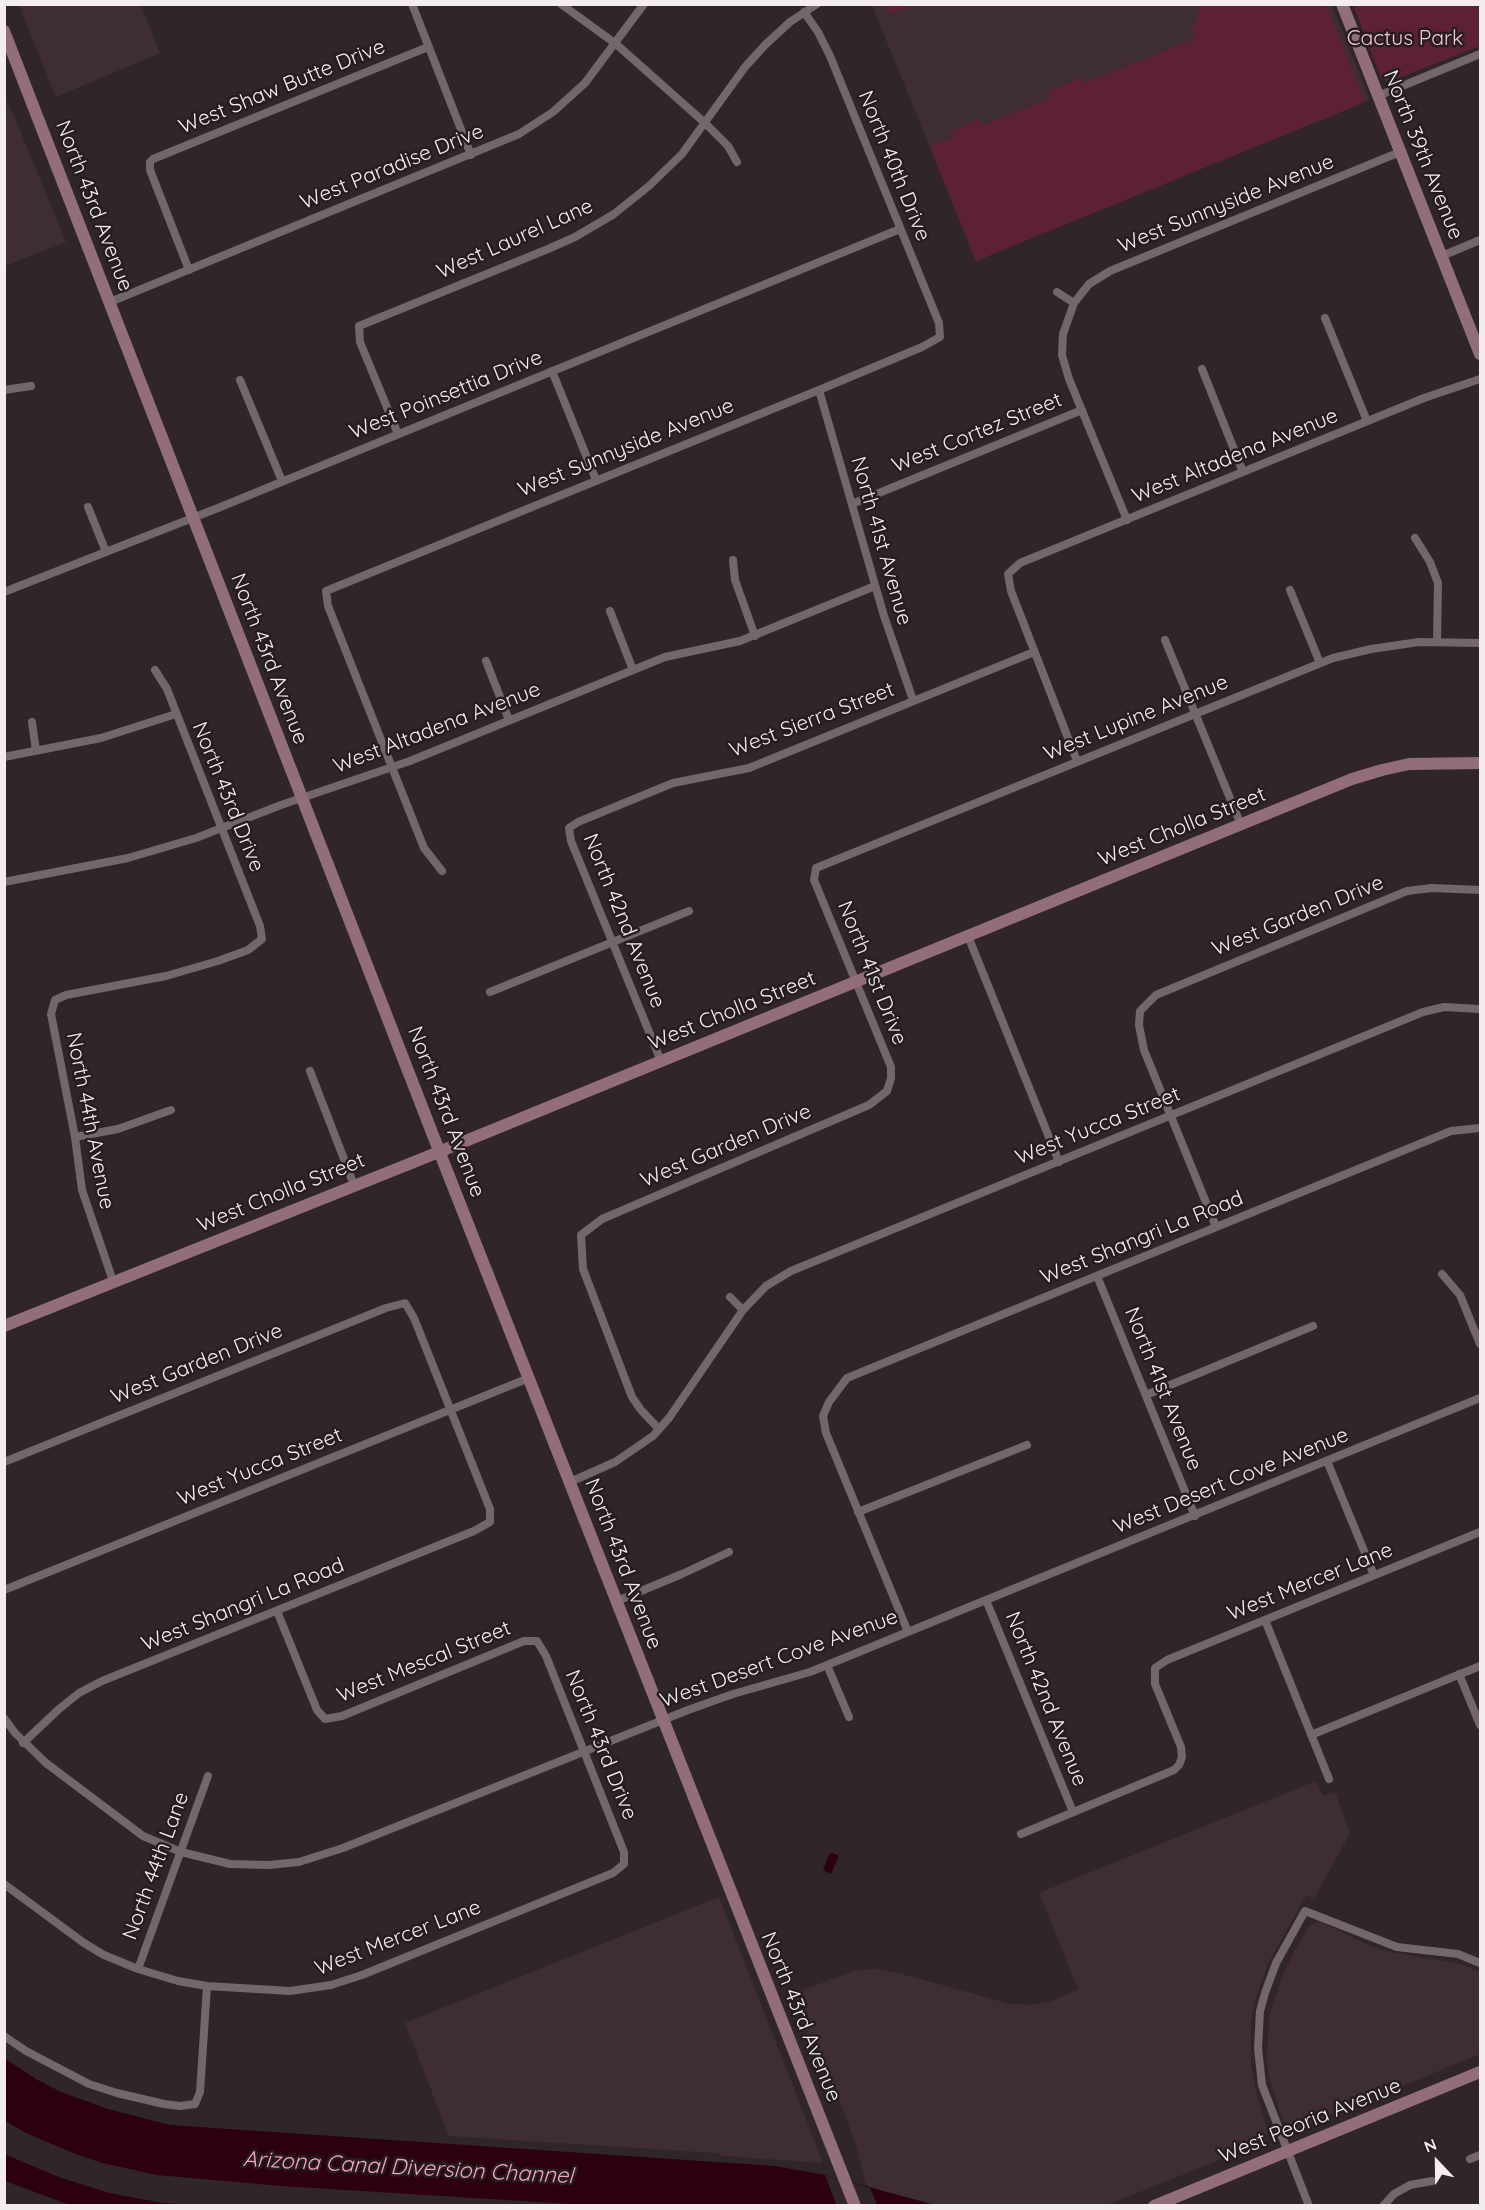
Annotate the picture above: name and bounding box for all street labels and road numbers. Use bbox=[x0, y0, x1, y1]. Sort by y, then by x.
street label: West Shaw Butte Drive bbox=[175, 34, 389, 140]
street label: North 39th Avenue bbox=[1378, 67, 1468, 243]
street label: North 40th Drive bbox=[852, 87, 936, 245]
street label: North 43rd Avenue bbox=[50, 117, 138, 295]
street label: West Paradise Drive bbox=[297, 119, 487, 215]
street label: West Sunnyside Avenue bbox=[1114, 149, 1338, 259]
street label: West Laurel Lane bbox=[433, 193, 597, 285]
street label: West Poinsettia Drive bbox=[346, 345, 546, 445]
street label: West Cortez Street bbox=[888, 387, 1066, 479]
street label: West Sunnyside Avenue bbox=[514, 393, 738, 503]
street label: West Altadena Avenue bbox=[1128, 403, 1342, 509]
street label: North 41st Avenue bbox=[845, 454, 917, 628]
street label: North 43rd Avenue bbox=[225, 570, 313, 748]
street label: West Lupine Avenue bbox=[1040, 670, 1232, 766]
street label: West Altadena Avenue bbox=[330, 677, 544, 779]
street label: West Sierra Street bbox=[726, 677, 898, 763]
street label: North 43rd Drive bbox=[186, 718, 270, 876]
street label: West Cholla Street bbox=[1095, 782, 1269, 872]
street label: North 42nd Avenue bbox=[577, 830, 671, 1012]
street label: West Garden Drive bbox=[1209, 870, 1387, 962]
street label: North 41st Drive bbox=[832, 897, 912, 1049]
street label: West Cholla Street bbox=[645, 966, 819, 1056]
street label: North 43rd Avenue bbox=[402, 1023, 490, 1201]
street label: North 44th Avenue bbox=[60, 1030, 120, 1212]
street label: West Yucca Street bbox=[1012, 1081, 1184, 1171]
street label: West Garden Drive bbox=[637, 1099, 815, 1193]
street label: West Cholla Street bbox=[194, 1148, 368, 1238]
street label: West Shangri La Road bbox=[1037, 1186, 1247, 1290]
street label: North 41st Avenue bbox=[1119, 1304, 1207, 1474]
street label: West Garden Drive bbox=[108, 1318, 286, 1410]
street label: West Yucca Street bbox=[174, 1422, 346, 1512]
street label: West Desert Cove Avenue bbox=[1110, 1422, 1352, 1540]
street label: North 43rd Avenue bbox=[579, 1475, 667, 1653]
street label: West Mercer Lane bbox=[1224, 1537, 1396, 1627]
street label: West Shangri La Road bbox=[138, 1553, 348, 1657]
street label: West Desert Cove Avenue bbox=[657, 1604, 901, 1714]
street label: North 42nd Avenue bbox=[999, 1608, 1093, 1790]
street label: West Mescal Street bbox=[333, 1616, 515, 1708]
street label: North 43rd Drive bbox=[559, 1666, 643, 1824]
street label: North 44th Lane bbox=[118, 1789, 194, 1943]
street label: West Mercer Lane bbox=[311, 1895, 485, 1981]
street label: North 43rd Avenue bbox=[755, 1928, 847, 2106]
street label: West Peoria Avenue bbox=[1215, 2073, 1405, 2169]

